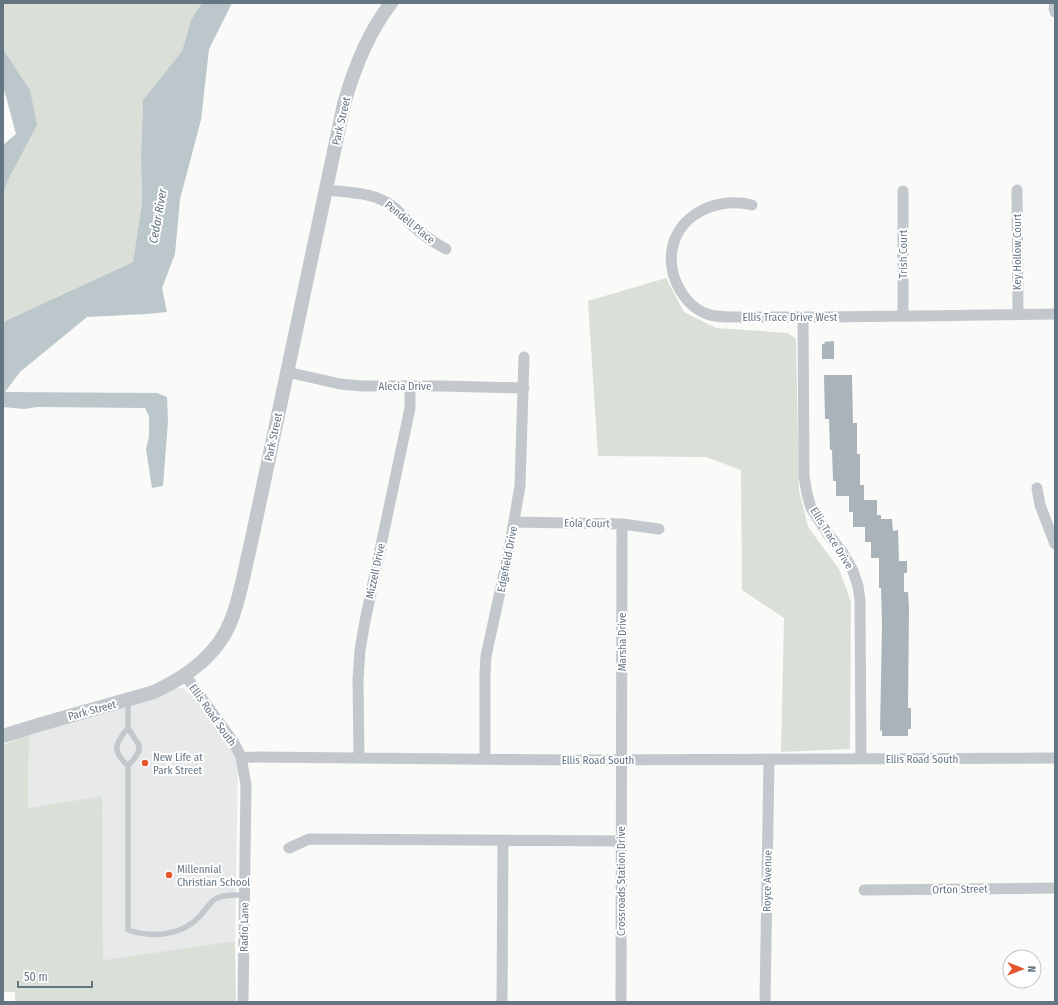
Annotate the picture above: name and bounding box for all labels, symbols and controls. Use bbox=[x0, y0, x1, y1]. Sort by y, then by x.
street label: Park Street bbox=[330, 95, 353, 147]
water label: Cedar River bbox=[146, 187, 170, 245]
street label: Pendell Place bbox=[382, 198, 437, 246]
street label: Key Hollow Court bbox=[1011, 213, 1024, 290]
street label: Trish Court bbox=[897, 229, 910, 278]
street label: Ellis Trace Drive West bbox=[743, 311, 838, 324]
street label: Alecia Drive bbox=[379, 380, 431, 393]
street label: Park Street bbox=[262, 411, 285, 463]
street label: Ellis Trace Drive bbox=[807, 505, 856, 572]
street label: Eola Court bbox=[564, 517, 610, 530]
street label: Edgefield Drive bbox=[495, 525, 520, 593]
street label: Mizzell Drive bbox=[363, 542, 388, 600]
street label: Marsha Drive bbox=[616, 613, 629, 671]
street label: Ellis Road South bbox=[186, 682, 239, 749]
street label: Park Street bbox=[67, 698, 118, 723]
place label: New Life at Park Street bbox=[153, 751, 203, 777]
street label: Ellis Road South bbox=[886, 753, 958, 766]
street label: Ellis Road South bbox=[562, 754, 634, 767]
marker: New Life at Park Street bbox=[140, 758, 150, 768]
street label: Crossroads Station Drive bbox=[615, 826, 628, 936]
street label: Royce Avenue bbox=[760, 850, 775, 912]
place label: Millennial Christian School bbox=[177, 863, 250, 889]
marker: Millennial Christian School bbox=[164, 870, 174, 880]
street label: Orton Street bbox=[932, 883, 988, 896]
street label: Radio Lane bbox=[238, 902, 251, 952]
north arrow bbox=[1002, 949, 1042, 989]
scale bar bbox=[18, 963, 92, 989]
text: N bbox=[1025, 966, 1038, 973]
text: 50 m bbox=[24, 970, 48, 984]

